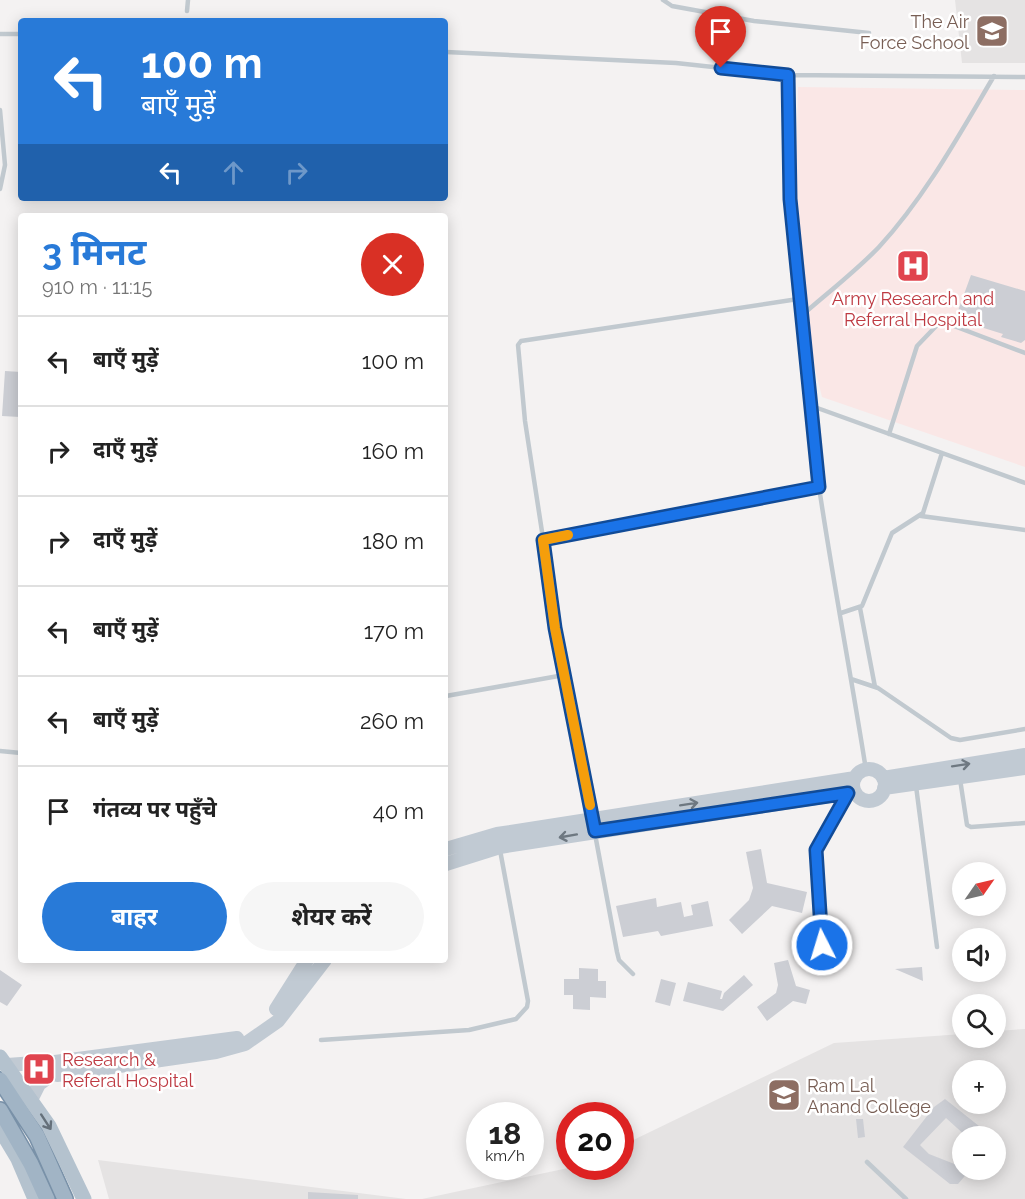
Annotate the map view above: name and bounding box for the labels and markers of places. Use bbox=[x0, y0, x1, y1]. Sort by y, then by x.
pin bbox=[695, 6, 746, 68]
place label: The Air Force School bbox=[860, 11, 970, 53]
school or university icon: The Air Force School bbox=[974, 13, 1010, 49]
hospital icon: Army Research and Referral Hospital bbox=[895, 248, 931, 284]
place label: Army Research and Referral Hospital bbox=[832, 288, 994, 330]
place label: Research & Referal Hospital bbox=[62, 1049, 194, 1091]
hospital icon: Research & Referal Hospital bbox=[21, 1051, 57, 1087]
place label: Ram Lal Anand College bbox=[807, 1075, 931, 1117]
school or university icon: Ram Lal Anand College bbox=[766, 1077, 802, 1113]

